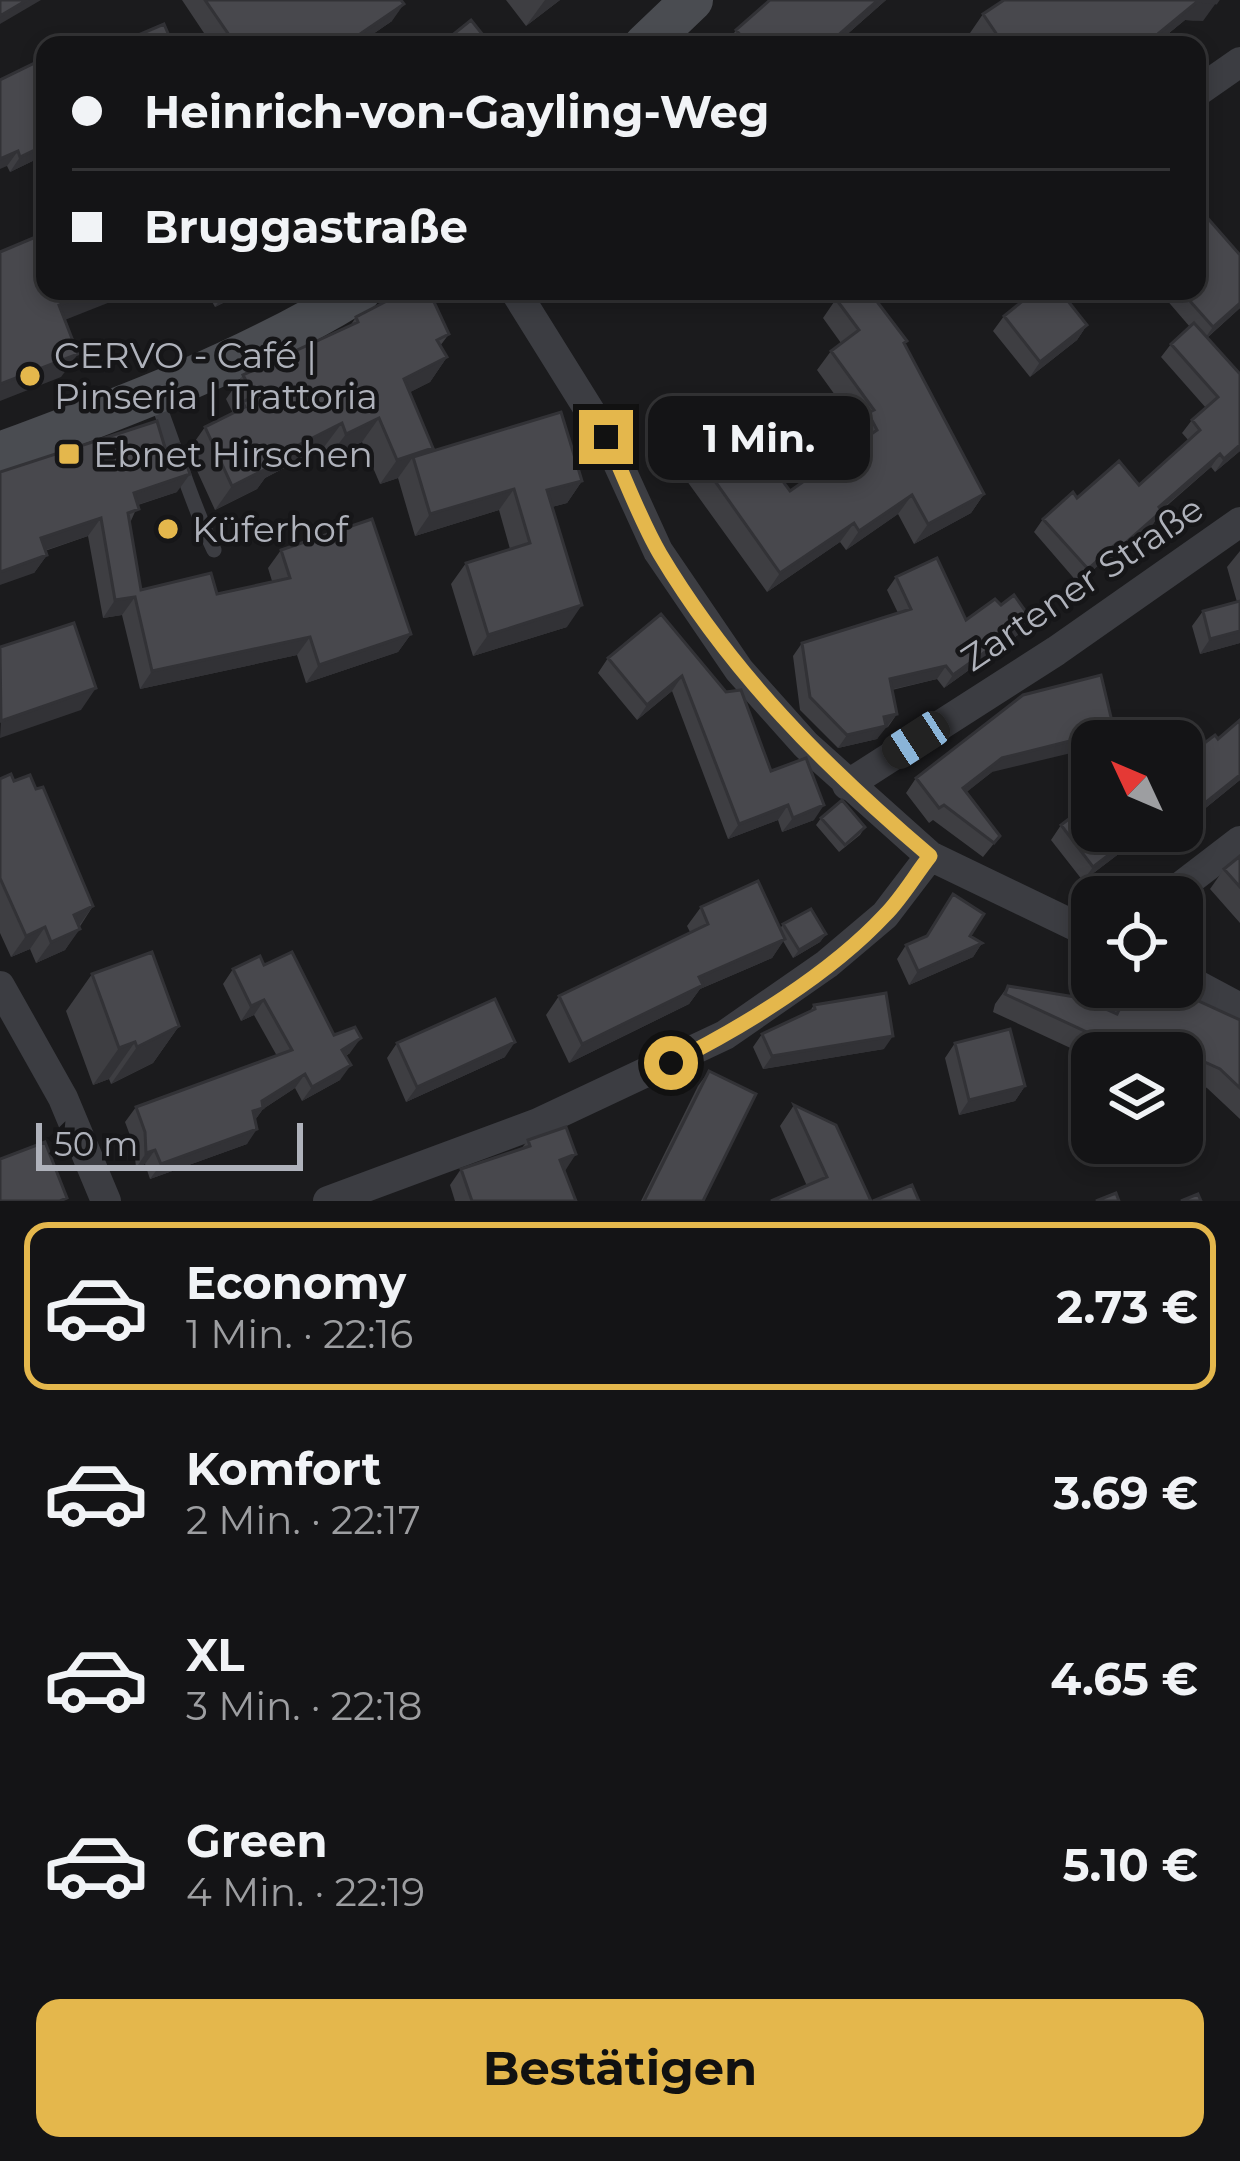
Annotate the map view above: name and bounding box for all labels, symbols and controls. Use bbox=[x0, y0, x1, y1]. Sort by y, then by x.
text: Heinrich-von-Gayling-Weg bbox=[144, 84, 769, 139]
text: Bruggastraße bbox=[144, 199, 468, 254]
place label: CERVO - Café | Pinseria | Trattoria bbox=[54, 333, 378, 418]
marker: CERVO - Café | Pinseria | Trattoria bbox=[17, 363, 43, 389]
callout: 1 Min. bbox=[648, 395, 870, 479]
route end bbox=[579, 410, 633, 464]
text: 1 Min. bbox=[703, 414, 815, 462]
place label: Ebnet Hirschen bbox=[93, 432, 373, 476]
marker: Ebnet Hirschen bbox=[56, 441, 82, 467]
street label: Zartener Straße bbox=[953, 486, 1211, 680]
place label: Küferhof bbox=[192, 507, 350, 551]
marker: Küferhof bbox=[155, 516, 181, 542]
car bbox=[876, 705, 956, 775]
north arrow bbox=[1071, 720, 1203, 852]
map controls bbox=[1071, 720, 1203, 1164]
button: locate bbox=[1071, 876, 1203, 1008]
button: layers bbox=[1071, 1032, 1203, 1164]
route start bbox=[644, 1036, 698, 1090]
scale bar bbox=[36, 1117, 303, 1170]
text: 50 m bbox=[54, 1124, 138, 1164]
icon: car bbox=[42, 1252, 150, 1360]
text: Economy bbox=[186, 1255, 406, 1310]
text: 2.73 € bbox=[1056, 1279, 1198, 1334]
text: 1 Min. · 22:16 bbox=[186, 1310, 413, 1358]
icon: car bbox=[42, 1438, 150, 1546]
text: Komfort bbox=[186, 1441, 381, 1496]
text: 3.69 € bbox=[1054, 1465, 1198, 1520]
text: 2 Min. · 22:17 bbox=[186, 1496, 421, 1544]
icon: car bbox=[42, 1624, 150, 1732]
text: XL bbox=[186, 1627, 244, 1682]
text: 4.65 € bbox=[1050, 1651, 1198, 1706]
text: 3 Min. · 22:18 bbox=[186, 1682, 422, 1730]
icon: car bbox=[42, 1810, 150, 1918]
text: Green bbox=[186, 1813, 328, 1868]
text: 5.10 € bbox=[1063, 1837, 1198, 1892]
text: 4 Min. · 22:19 bbox=[186, 1868, 425, 1916]
button: Bestätigen bbox=[36, 1999, 1204, 2137]

